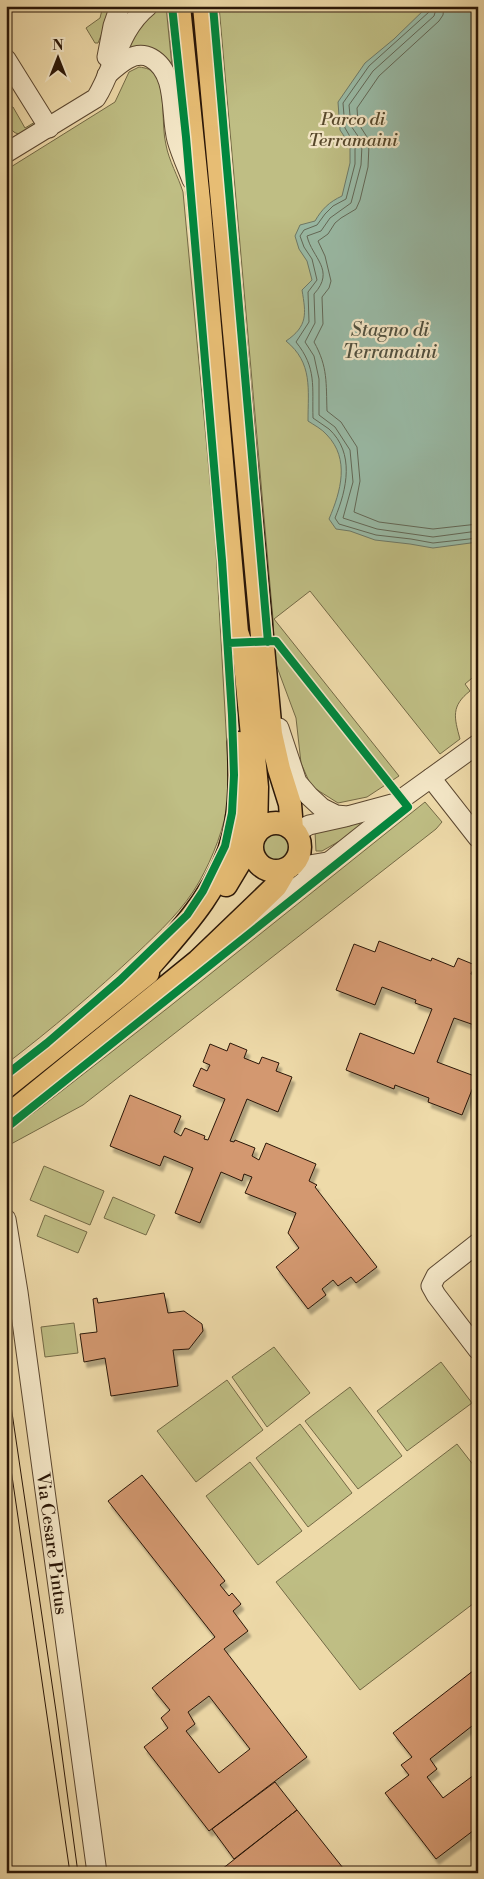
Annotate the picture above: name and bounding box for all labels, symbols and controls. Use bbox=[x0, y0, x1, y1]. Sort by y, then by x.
north arrow bbox=[32, 32, 82, 82]
text: N bbox=[52, 37, 64, 55]
park label: Parco di Terramaini bbox=[308, 108, 398, 152]
water label: Stagno di Terramaini bbox=[343, 318, 437, 364]
street label: Via Cesare Pintus bbox=[31, 1470, 73, 1616]

